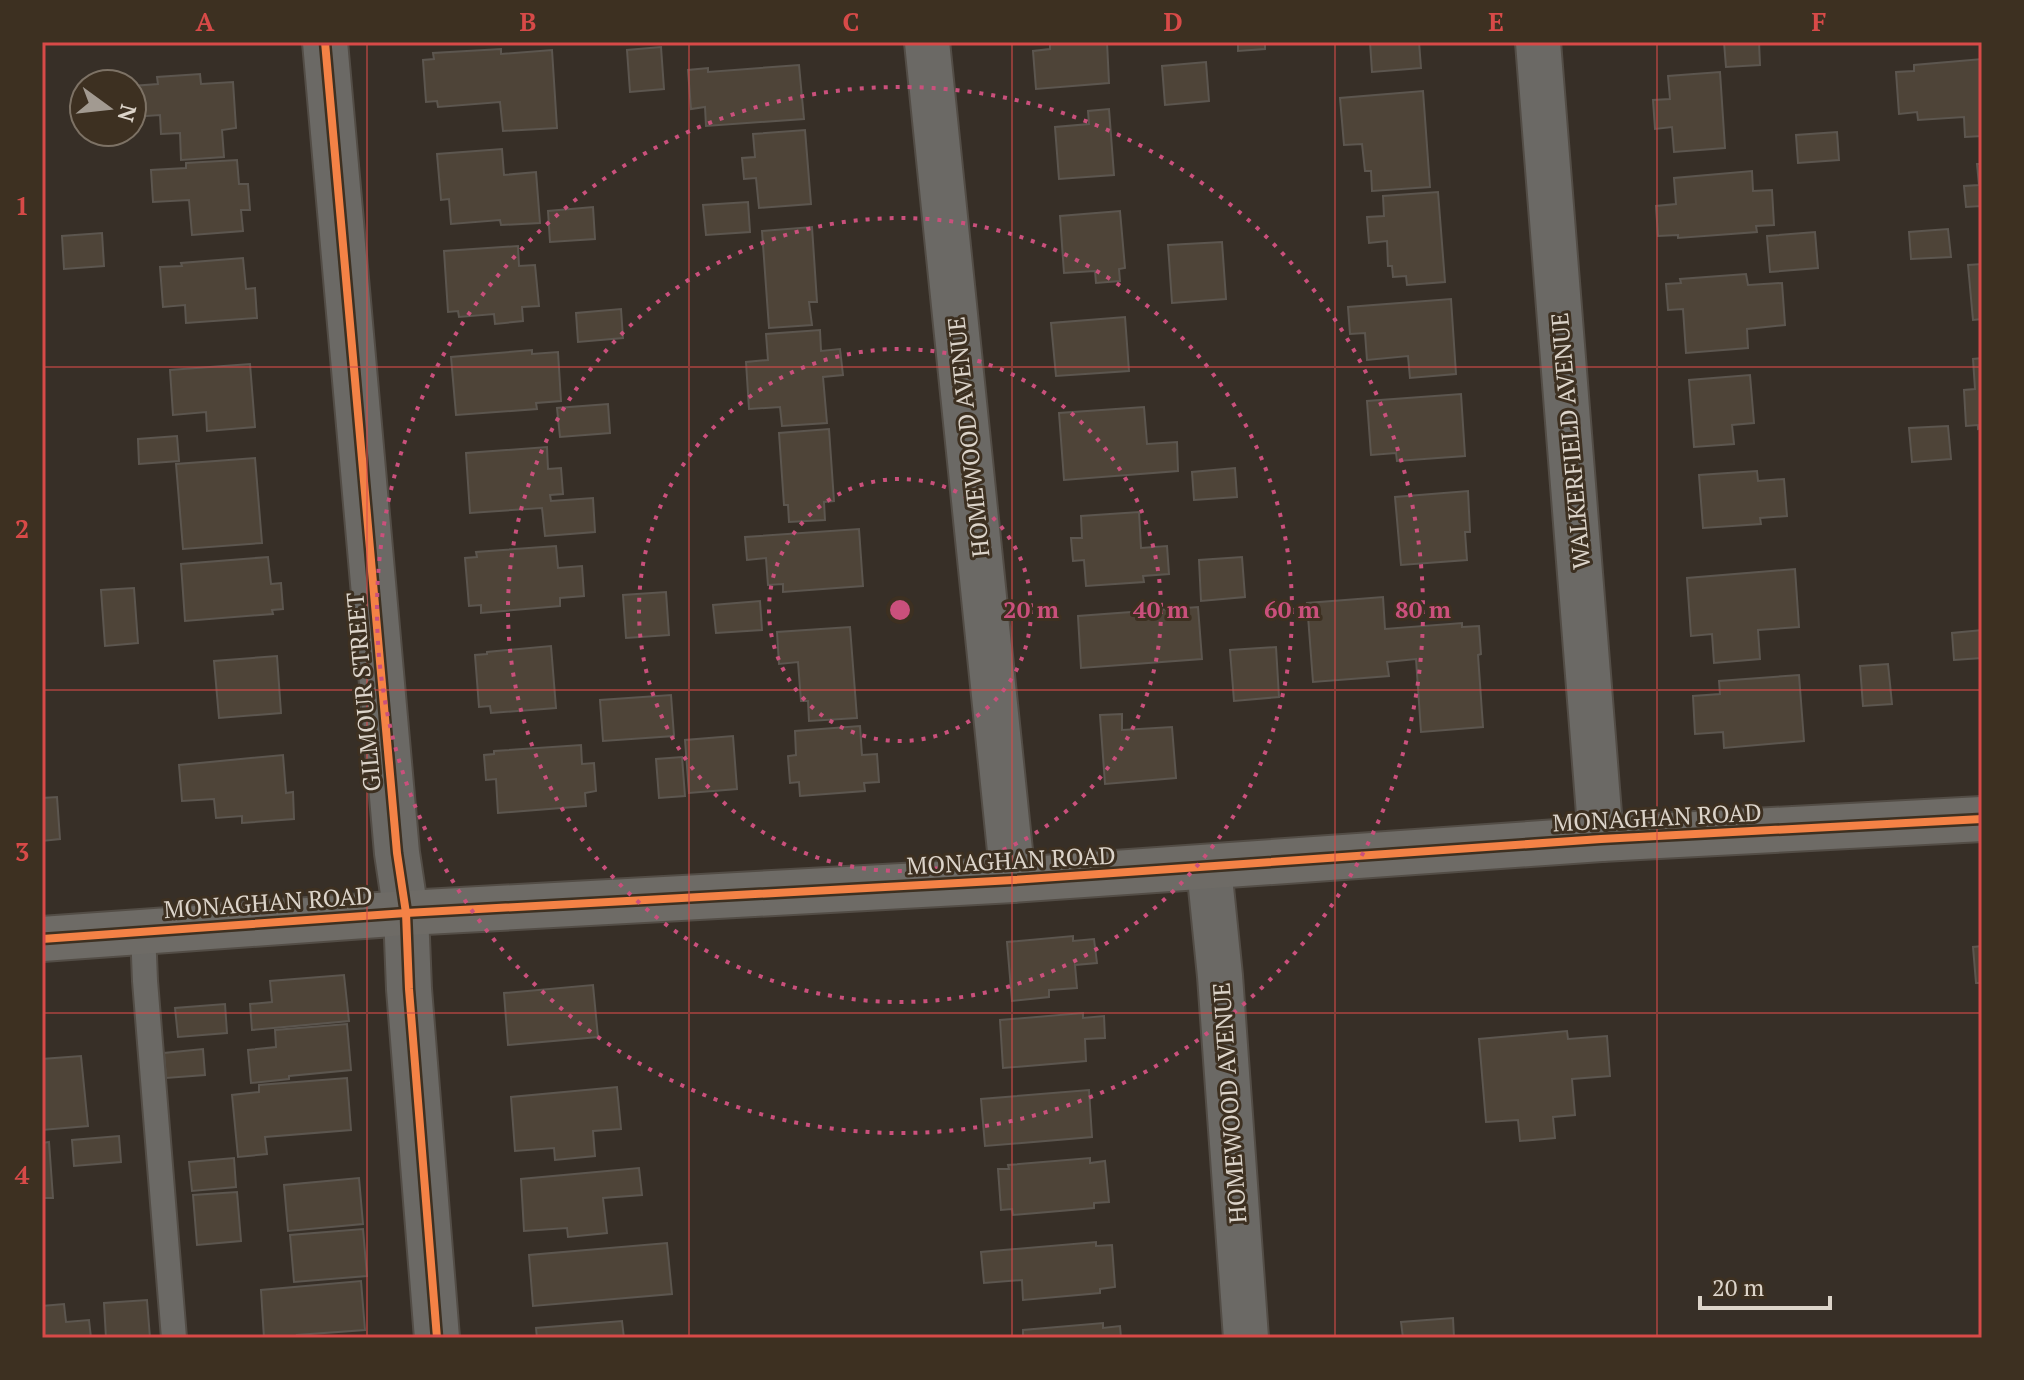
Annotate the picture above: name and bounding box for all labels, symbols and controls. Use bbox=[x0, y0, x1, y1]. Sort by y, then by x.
text: A bbox=[196, 4, 215, 38]
text: B bbox=[520, 4, 536, 38]
text: C bbox=[843, 4, 859, 38]
text: D bbox=[1163, 4, 1183, 38]
text: E bbox=[1488, 4, 1504, 38]
text: F bbox=[1812, 4, 1827, 38]
north arrow bbox=[68, 68, 148, 148]
text: N bbox=[112, 101, 144, 125]
text: 1 bbox=[15, 188, 29, 222]
street label: WALKERFIELD AVENUE bbox=[1543, 311, 1597, 571]
street label: HOMEWOOD AVENUE bbox=[939, 315, 997, 559]
text: 2 bbox=[15, 511, 29, 545]
street label: GILMOUR STREET bbox=[338, 591, 388, 793]
text: 20 m bbox=[1003, 593, 1059, 625]
text: 40 m bbox=[1133, 593, 1189, 625]
text: 60 m bbox=[1264, 593, 1320, 625]
text: 80 m bbox=[1395, 593, 1451, 625]
centre of rings bbox=[886, 596, 914, 624]
street label: MONAGHAN ROAD bbox=[1552, 796, 1762, 838]
text: 3 bbox=[15, 834, 29, 868]
street label: MONAGHAN ROAD bbox=[906, 839, 1116, 881]
street label: MONAGHAN ROAD bbox=[162, 879, 374, 925]
street label: HOMEWOOD AVENUE bbox=[1205, 981, 1253, 1225]
text: 4 bbox=[15, 1157, 30, 1191]
scale bar bbox=[1700, 1260, 1830, 1310]
text: 20 m bbox=[1712, 1271, 1764, 1303]

